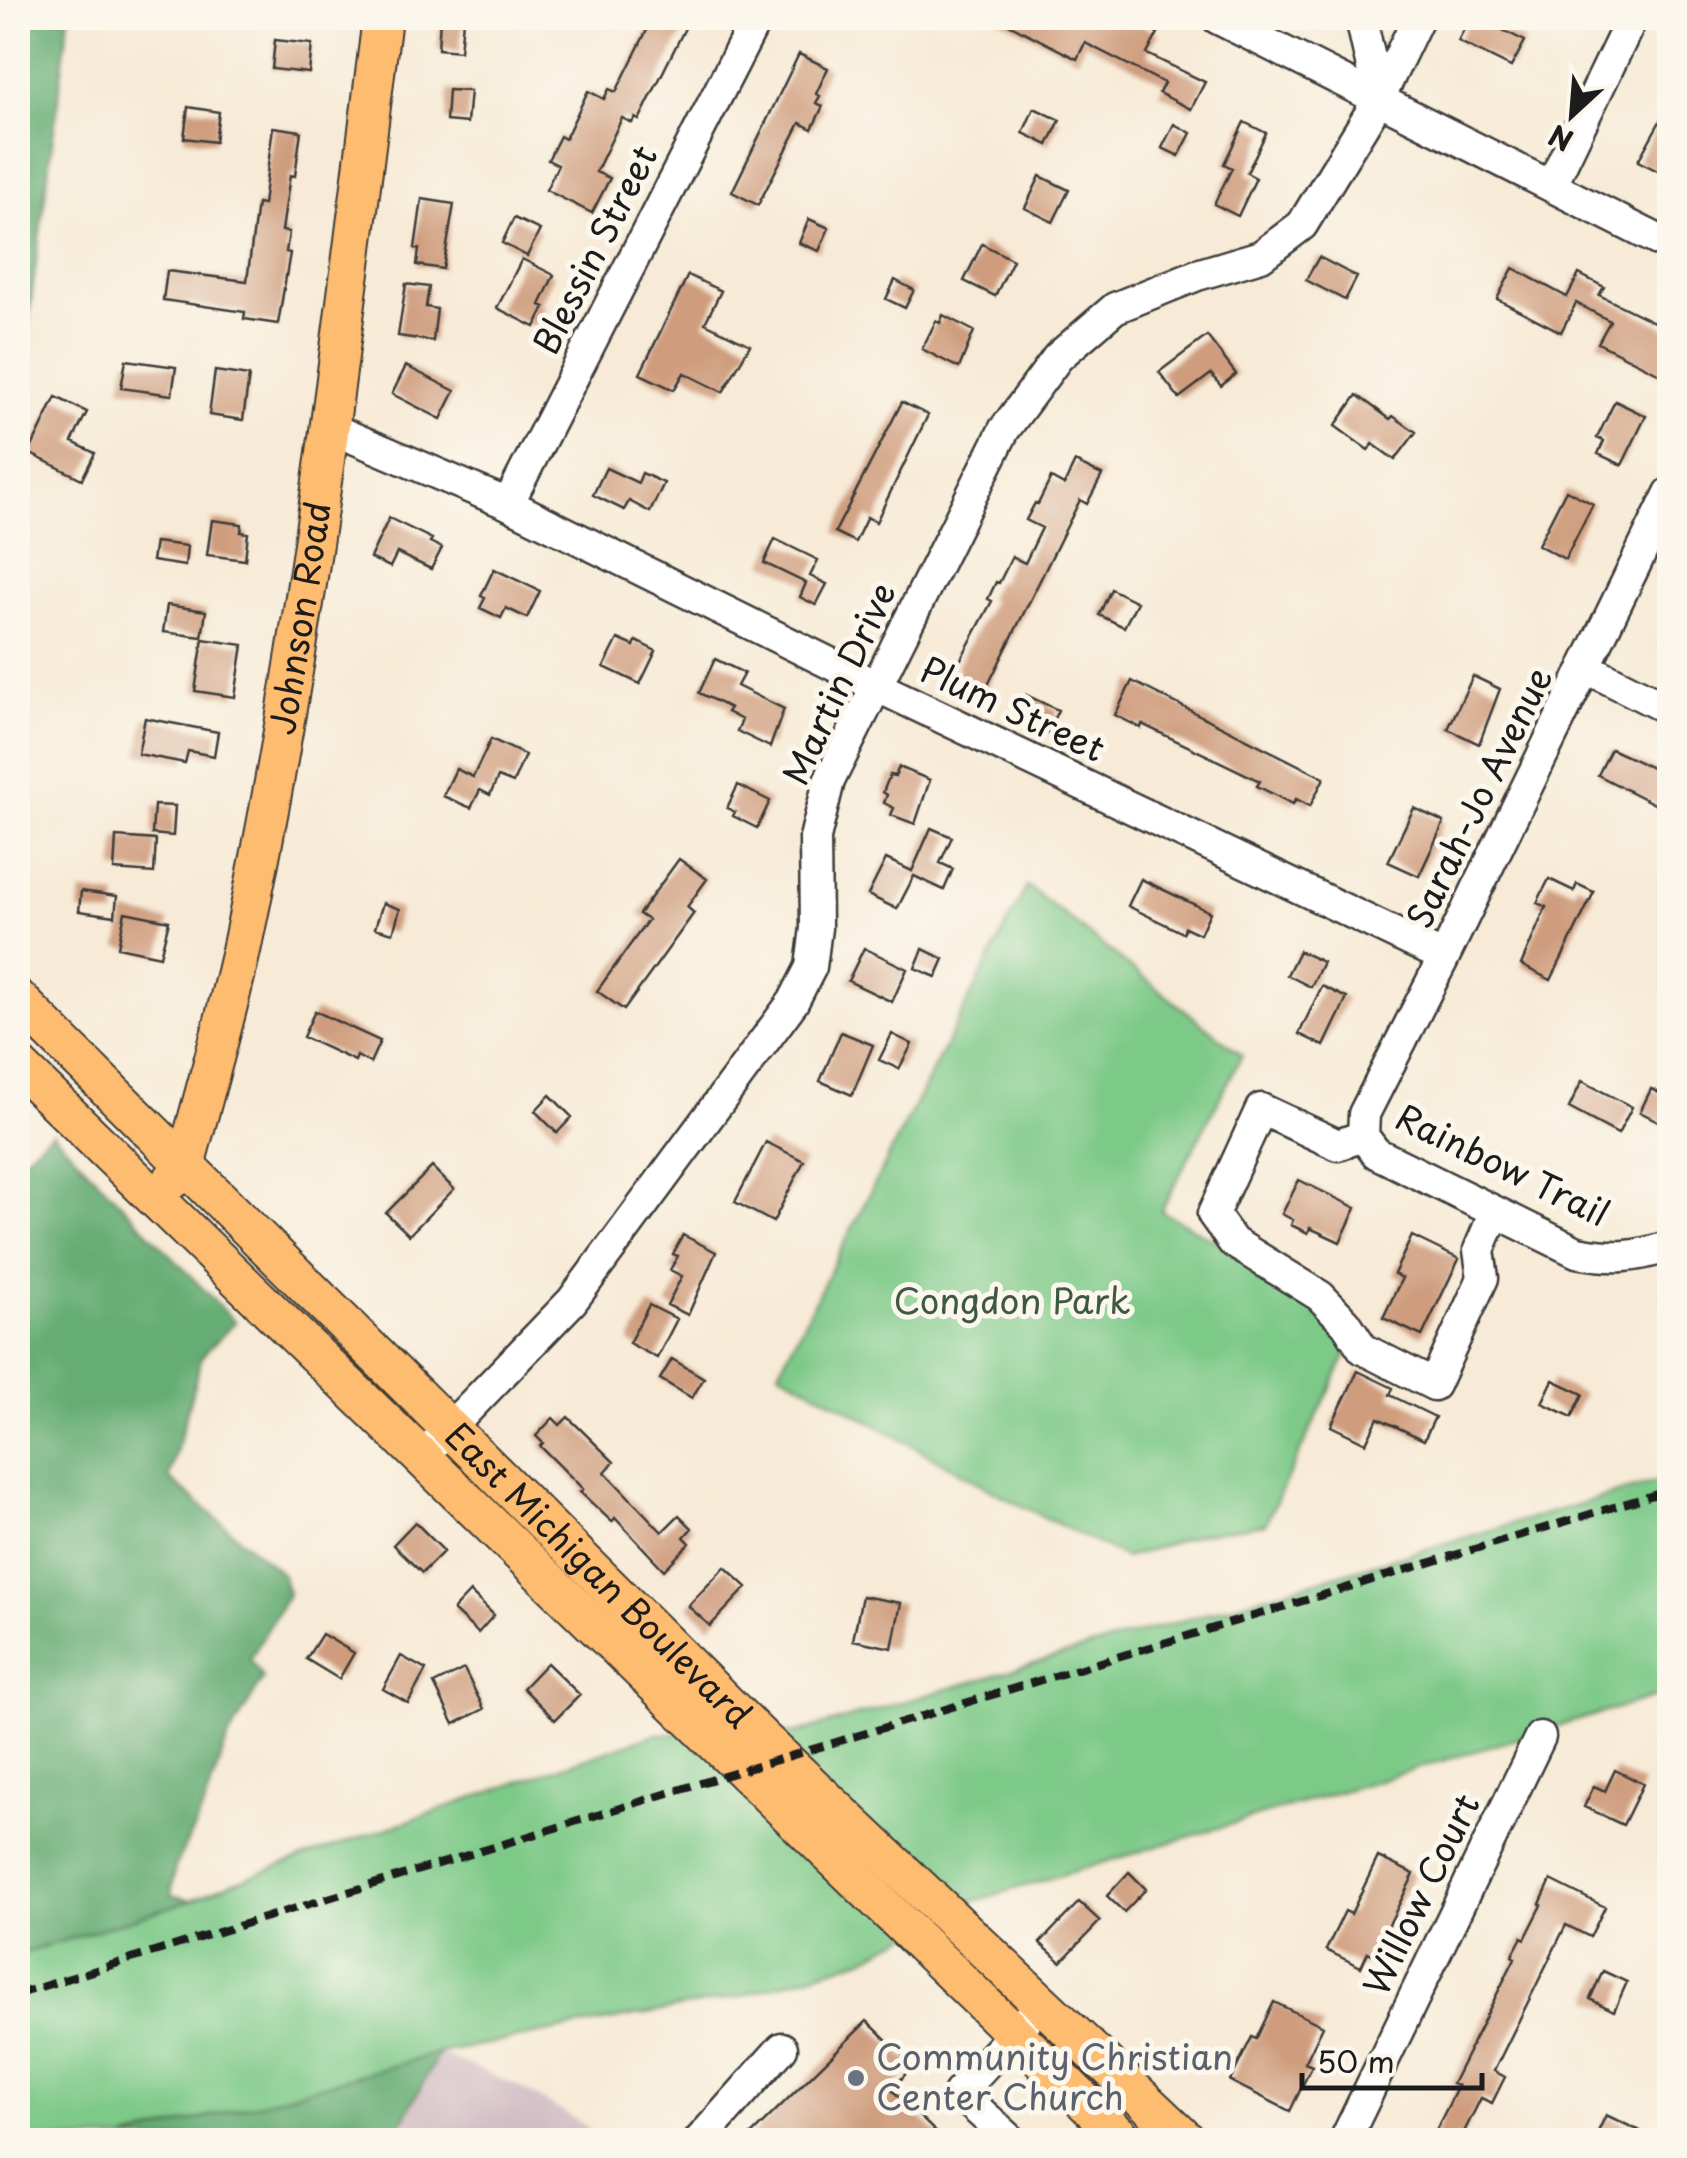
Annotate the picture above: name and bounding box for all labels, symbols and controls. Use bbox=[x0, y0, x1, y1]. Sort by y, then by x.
north arrow bbox=[1522, 65, 1622, 165]
text: N bbox=[1541, 115, 1580, 163]
street label: Blessin Street bbox=[518, 135, 669, 363]
street label: Johnson Road bbox=[254, 498, 343, 739]
street label: Martin Drive bbox=[768, 573, 908, 793]
street label: Plum Street bbox=[912, 642, 1114, 774]
street label: Sarah-Jo Avenue bbox=[1391, 657, 1564, 937]
street label: Rainbow Trail bbox=[1387, 1089, 1619, 1238]
park label: Congdon Park bbox=[894, 1273, 1130, 1326]
street label: East Michigan Boulevard bbox=[434, 1409, 765, 1739]
street label: Willow Court bbox=[1348, 1784, 1491, 2004]
scale bar bbox=[1302, 2028, 1482, 2090]
place label: Community Christian Center Church bbox=[876, 2029, 1233, 2122]
text: 50 m bbox=[1317, 2038, 1395, 2083]
marker: Community Christian Center Church bbox=[845, 2067, 867, 2089]

